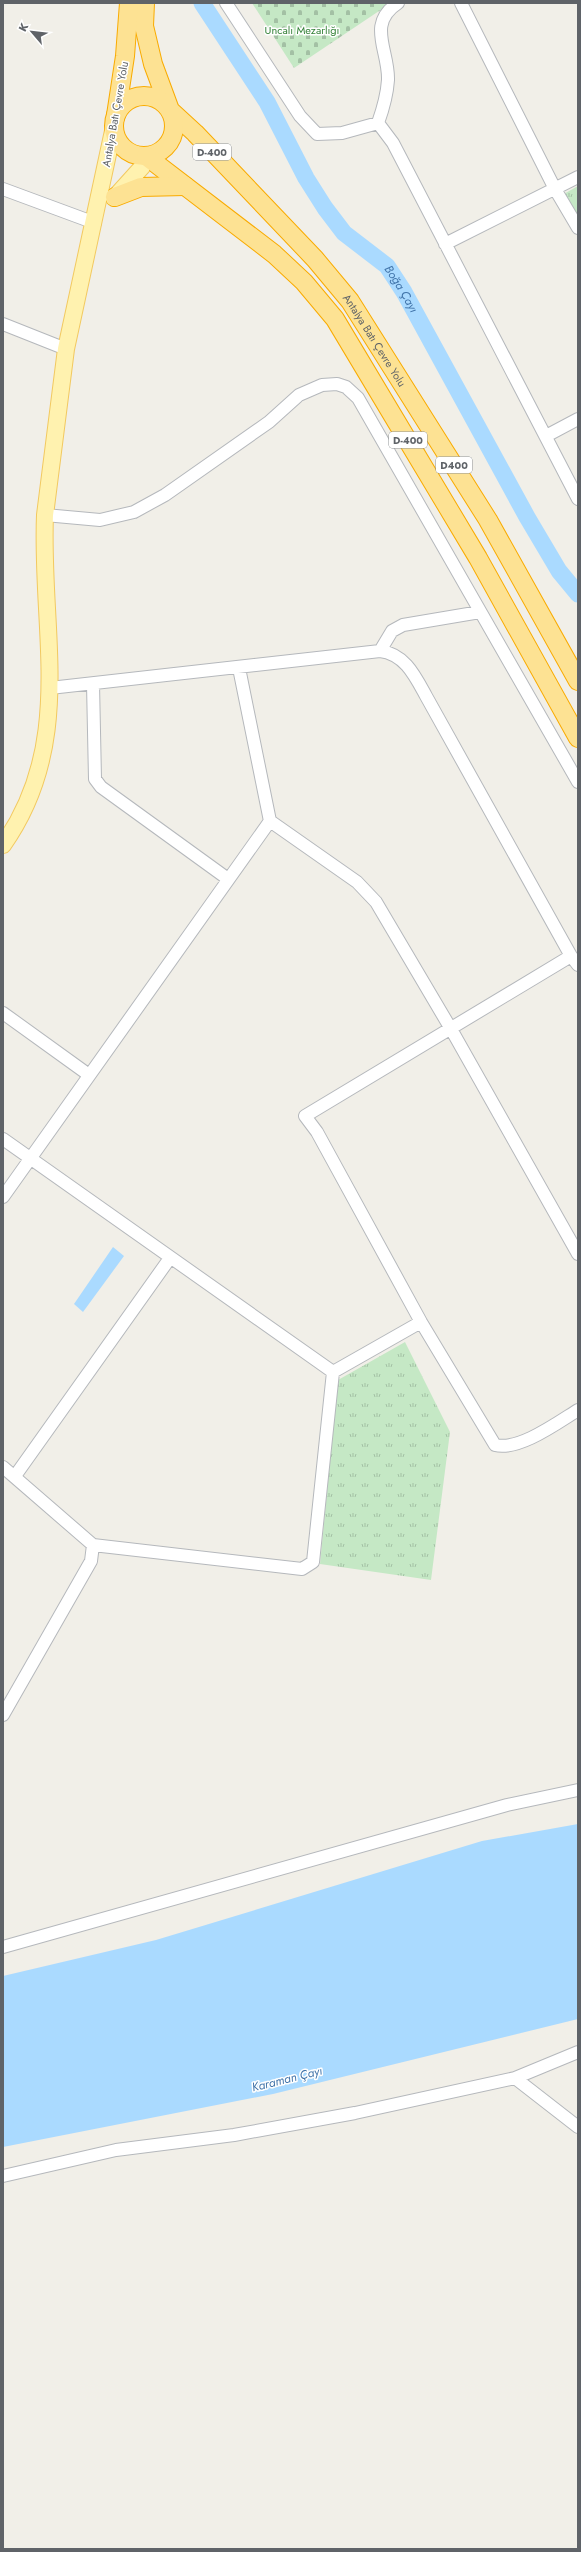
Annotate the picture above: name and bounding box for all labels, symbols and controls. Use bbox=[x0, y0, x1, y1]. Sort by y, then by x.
north arrow bbox=[12, 12, 52, 52]
text: K bbox=[14, 20, 32, 34]
park label: Uncalı Mezarlığı bbox=[265, 22, 339, 38]
street label: Antalya Batı Çevre Yolu bbox=[98, 60, 132, 168]
road number: D-400 bbox=[193, 144, 231, 160]
water label: Boğa Çayı bbox=[380, 262, 423, 316]
street label: Antalya Batı Çevre Yolu bbox=[339, 290, 410, 390]
road number: D-400 bbox=[389, 432, 427, 448]
road number: D400 bbox=[436, 457, 472, 473]
water label: Karaman Çayı bbox=[250, 2062, 324, 2096]

